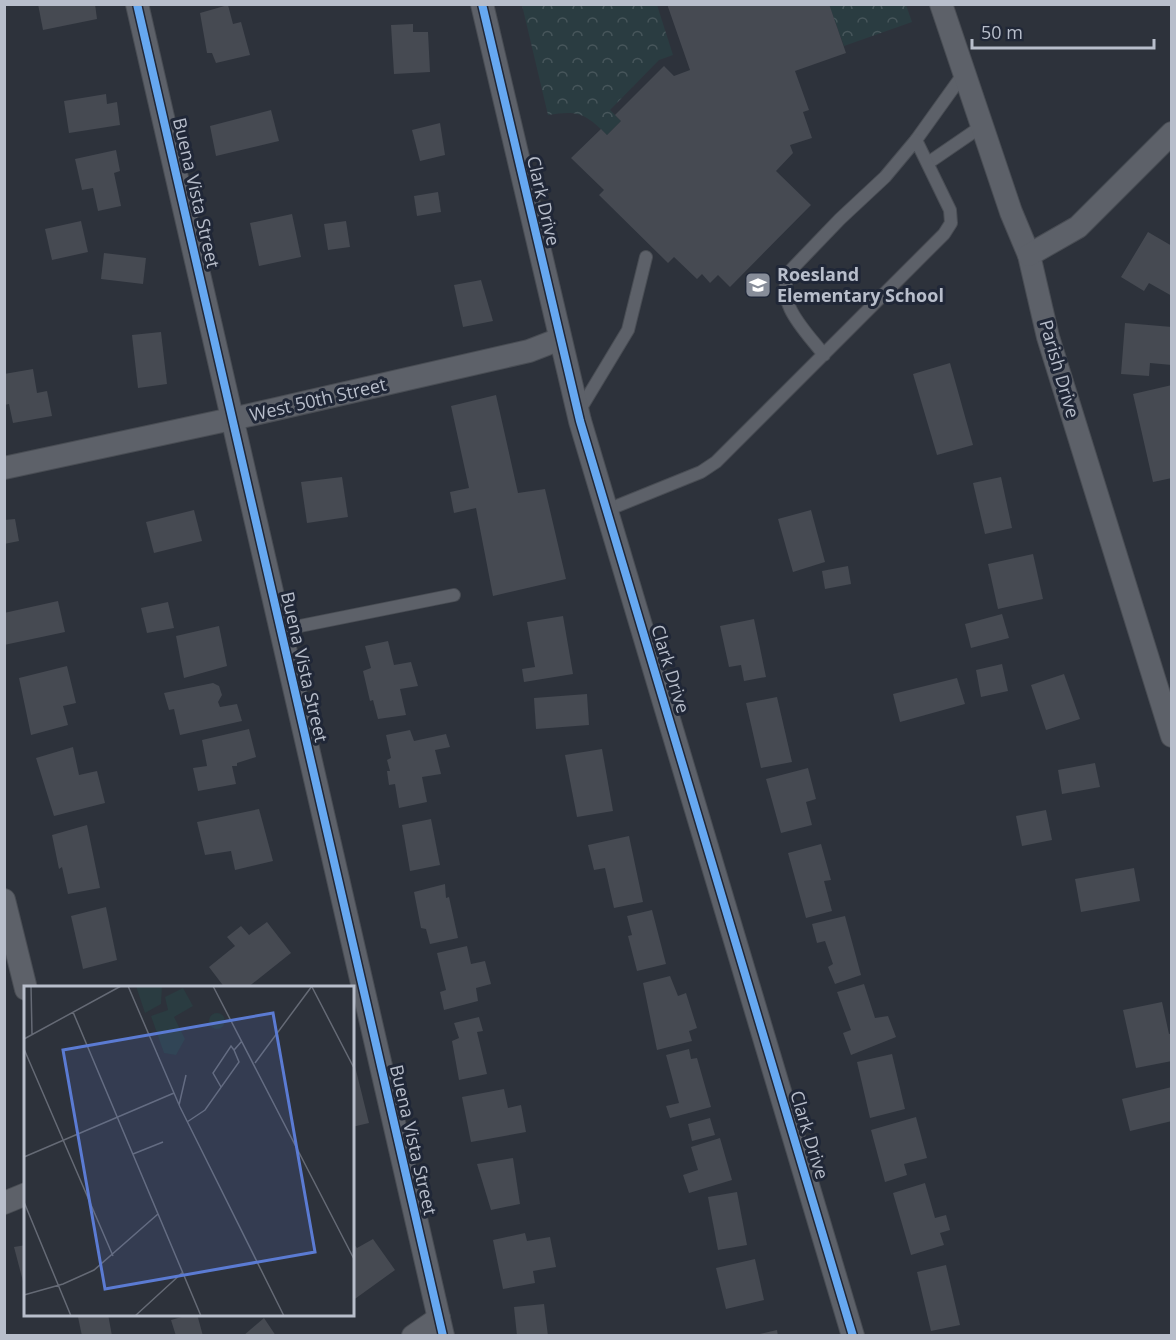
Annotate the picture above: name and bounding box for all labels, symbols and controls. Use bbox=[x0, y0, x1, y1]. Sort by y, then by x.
scale bar bbox=[972, 12, 1154, 50]
text: 50 m bbox=[981, 20, 1023, 44]
street label: Buena Vista Street bbox=[168, 115, 226, 270]
street label: Clark Drive bbox=[522, 154, 566, 248]
place label: Roesland Elementary School bbox=[777, 262, 944, 307]
school or university icon: Roesland Elementary School bbox=[743, 270, 773, 300]
street label: Parish Drive bbox=[1034, 317, 1085, 421]
street label: West 50th Street bbox=[247, 372, 388, 426]
street label: Buena Vista Street bbox=[276, 589, 334, 744]
street label: Clark Drive bbox=[646, 621, 696, 716]
inset map bbox=[24, 986, 354, 1316]
street label: Buena Vista Street bbox=[385, 1062, 443, 1217]
street label: Clark Drive bbox=[785, 1087, 835, 1182]

